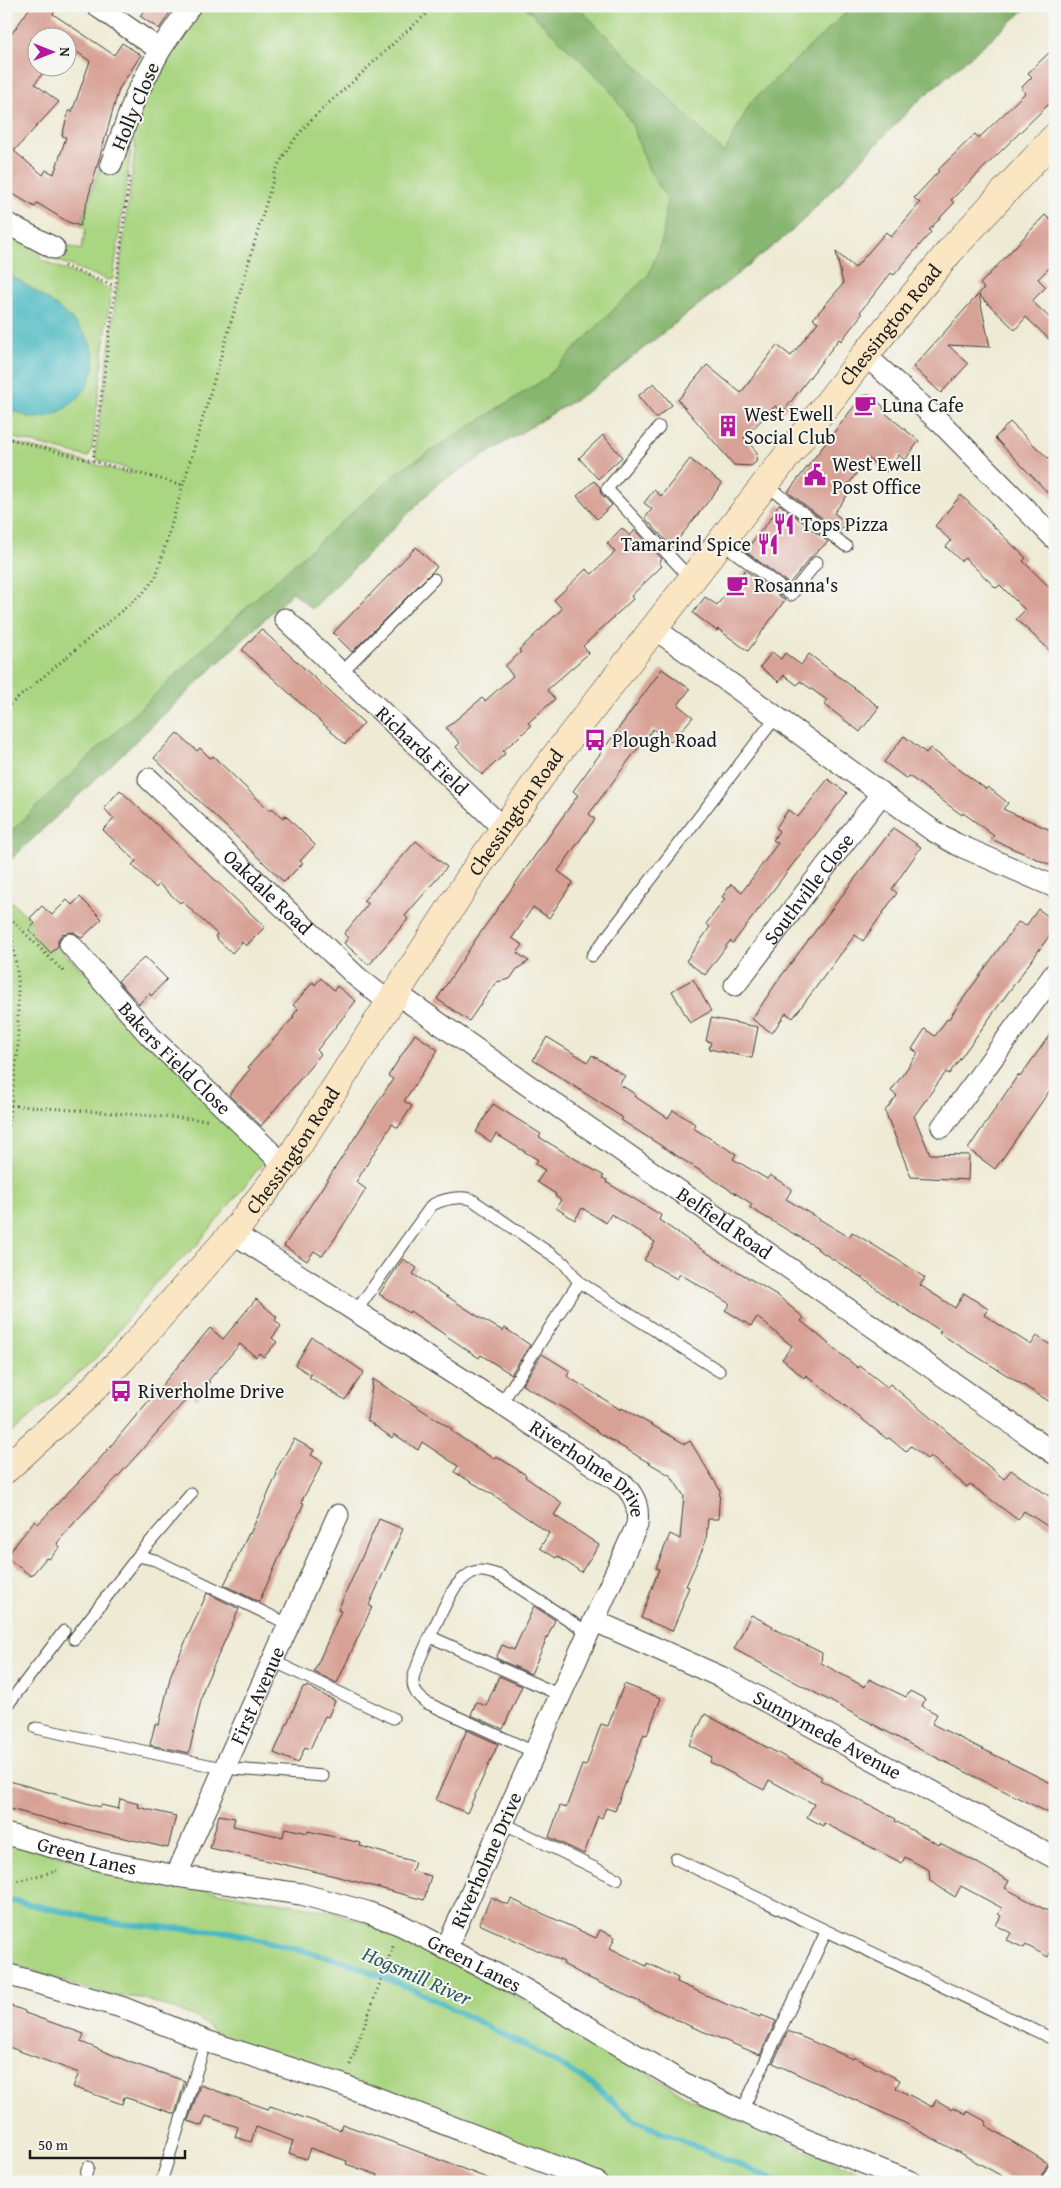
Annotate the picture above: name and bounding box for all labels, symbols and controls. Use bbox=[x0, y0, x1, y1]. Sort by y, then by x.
north arrow bbox=[28, 28, 78, 78]
text: N bbox=[55, 47, 75, 57]
street label: Holly Close bbox=[103, 57, 166, 154]
street label: Chessington Road bbox=[832, 257, 948, 391]
place label: Luna Cafe bbox=[882, 390, 964, 419]
cafe icon: Luna Cafe bbox=[852, 392, 878, 418]
place label: West Ewell Social Club bbox=[744, 399, 836, 451]
building icon: West Ewell Social Club bbox=[715, 413, 741, 439]
place label: West Ewell Post Office bbox=[832, 449, 922, 501]
public building icon: West Ewell Post Office bbox=[802, 462, 828, 488]
place label: Tops Pizza bbox=[801, 509, 889, 538]
restaurant icon: Tops Pizza bbox=[771, 511, 797, 537]
place label: Tamarind Spice bbox=[621, 529, 751, 558]
restaurant icon: Tamarind Spice bbox=[755, 531, 781, 557]
place label: Rosanna's bbox=[754, 570, 838, 599]
cafe icon: Rosanna's bbox=[724, 572, 750, 598]
street label: Richards Field bbox=[370, 699, 476, 802]
place label: Plough Road bbox=[612, 725, 717, 754]
bus stop icon: Plough Road bbox=[582, 727, 608, 753]
street label: Chessington Road bbox=[461, 742, 570, 881]
street label: Southville Close bbox=[756, 827, 860, 951]
street label: Oakdale Road bbox=[217, 842, 319, 941]
street label: Bakers Field Close bbox=[112, 994, 238, 1121]
street label: Chessington Road bbox=[238, 1080, 347, 1220]
street label: Belfield Road bbox=[671, 1179, 779, 1266]
place label: Riverholme Drive bbox=[138, 1376, 284, 1405]
bus stop icon: Riverholme Drive bbox=[108, 1378, 134, 1404]
street label: Riverholme Drive bbox=[524, 1412, 653, 1518]
street label: First Avenue bbox=[222, 1642, 291, 1749]
street label: Sunnymede Avenue bbox=[748, 1682, 907, 1786]
street label: Riverholme Drive bbox=[443, 1787, 529, 1933]
street label: Green Lanes bbox=[34, 1829, 140, 1882]
street label: Green Lanes bbox=[423, 1926, 527, 1999]
water label: Hogsmill River bbox=[357, 1937, 478, 2014]
scale bar bbox=[30, 2128, 185, 2160]
text: 50 m bbox=[38, 2134, 69, 2155]

